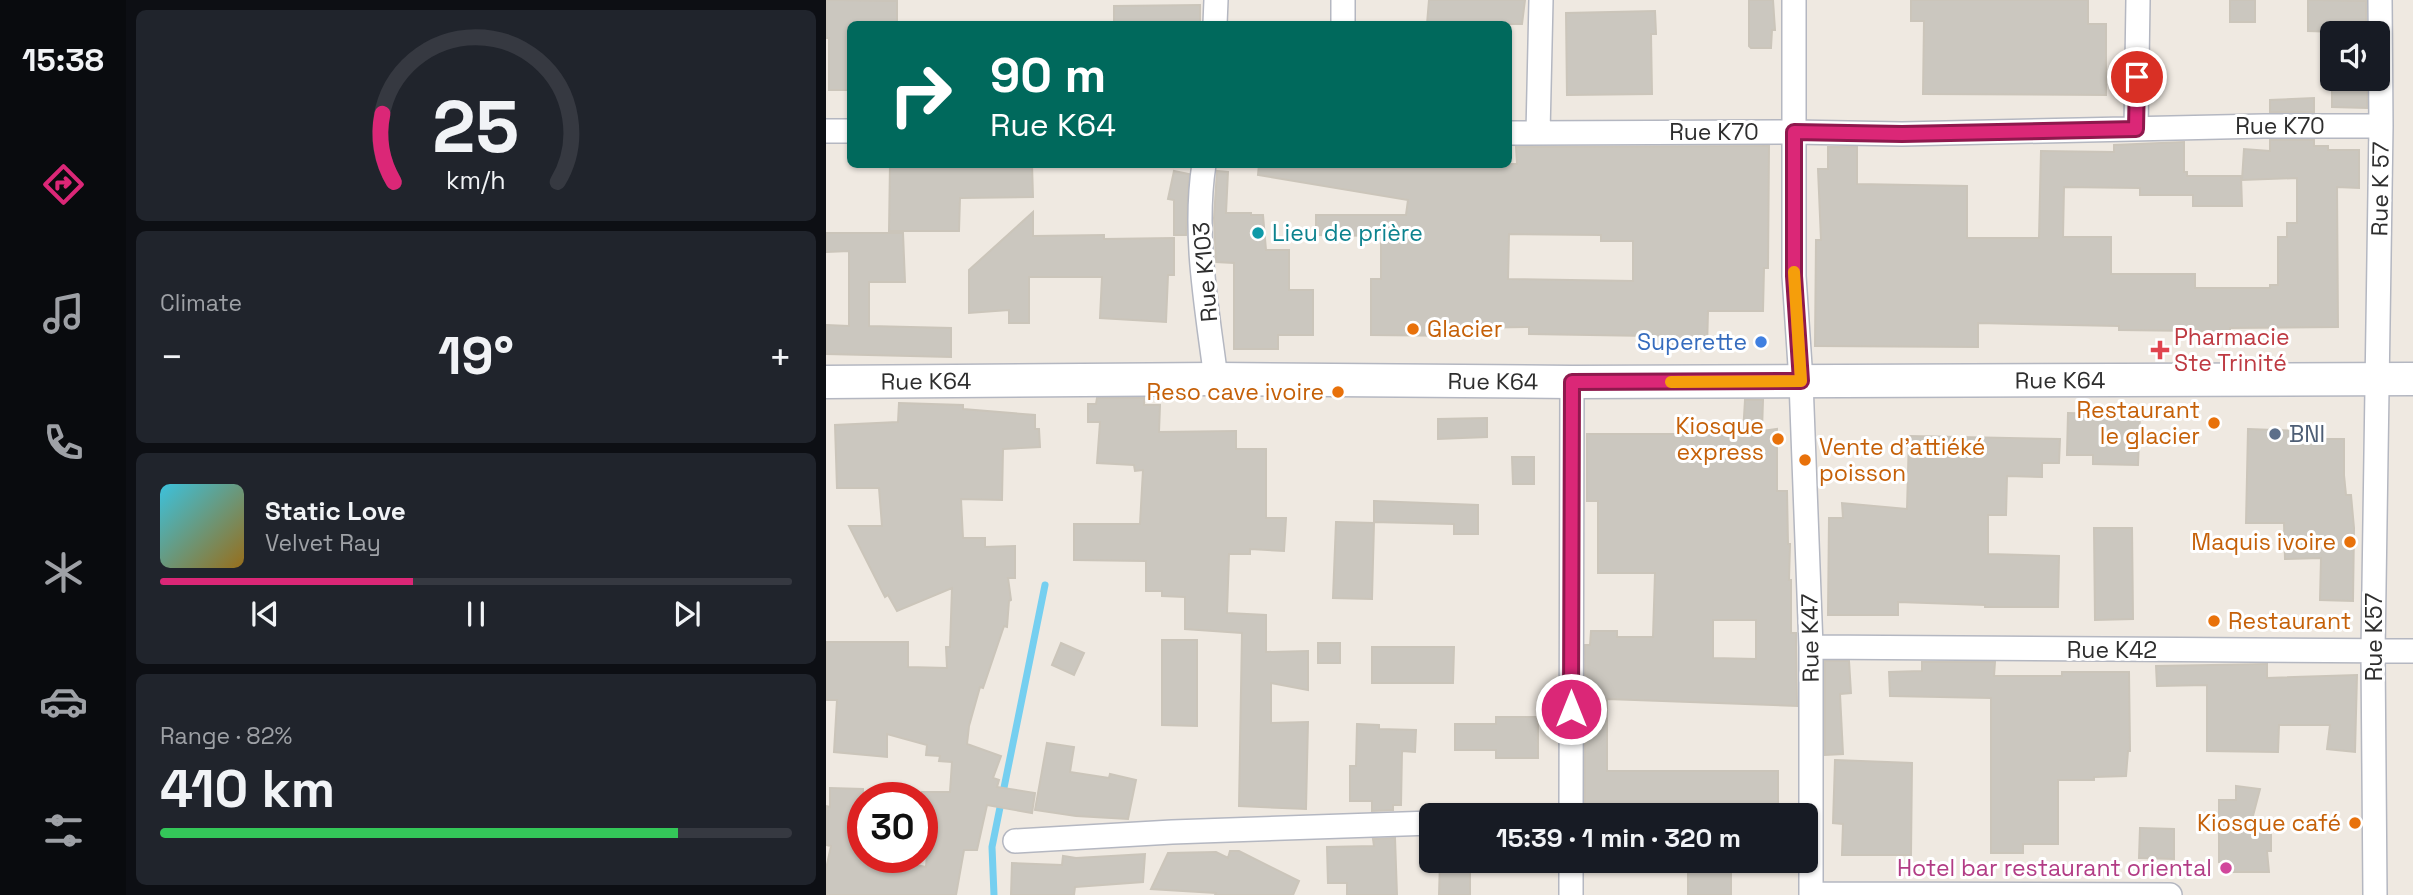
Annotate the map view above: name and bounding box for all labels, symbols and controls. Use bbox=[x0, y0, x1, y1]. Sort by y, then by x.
map controls bbox=[2320, 21, 2390, 91]
button: sound bbox=[2320, 21, 2390, 91]
text: 15:38 bbox=[22, 40, 104, 80]
text: 90 m bbox=[990, 44, 1106, 106]
pin bbox=[2107, 47, 2167, 107]
icon: right bbox=[875, 49, 966, 140]
icon: arrive bbox=[2118, 58, 2156, 96]
text: 25 bbox=[433, 80, 519, 173]
text: Rue K64 bbox=[990, 105, 1116, 145]
street label: Rue K70 bbox=[2235, 111, 2325, 141]
street label: Rue K70 bbox=[1669, 117, 1759, 147]
street label: Rue K 57 bbox=[2364, 141, 2396, 237]
icon: directions bbox=[39, 160, 88, 209]
text: km/h bbox=[446, 163, 506, 195]
place label: Lieu de prière bbox=[1272, 218, 1423, 248]
street label: Rue K103 bbox=[1186, 221, 1224, 323]
marker: Lieu de prière bbox=[1250, 225, 1266, 241]
text: Climate bbox=[160, 288, 242, 318]
icon: music bbox=[39, 289, 88, 338]
place label: Glacier bbox=[1427, 314, 1502, 344]
marker: Glacier bbox=[1405, 321, 1421, 337]
place label: Pharmacie Ste Trinité bbox=[2174, 322, 2290, 378]
text: 19° bbox=[438, 323, 514, 389]
place label: Superette bbox=[1637, 327, 1747, 357]
text: − bbox=[160, 333, 184, 381]
text: + bbox=[768, 333, 792, 381]
marker: Superette bbox=[1753, 334, 1769, 350]
marker: Pharmacie Ste Trinité bbox=[2152, 342, 2168, 358]
street label: Rue K64 bbox=[2015, 365, 2105, 395]
street label: Rue K64 bbox=[881, 366, 971, 397]
street label: Rue K64 bbox=[1448, 366, 1538, 397]
place label: Reso cave ivoire bbox=[1147, 377, 1324, 407]
marker: Reso cave ivoire bbox=[1330, 384, 1346, 400]
place label: Restaurant le glacier bbox=[2077, 395, 2200, 451]
place label: Kiosque express bbox=[1675, 411, 1764, 467]
marker: Restaurant le glacier bbox=[2206, 415, 2222, 431]
icon: phone bbox=[39, 418, 88, 467]
place label: BNI bbox=[2289, 419, 2325, 449]
marker: BNI bbox=[2267, 426, 2283, 442]
marker: Kiosque express bbox=[1770, 431, 1786, 447]
place label: Vente d'attiéké poisson bbox=[1819, 432, 1985, 488]
marker: Vente d'attiéké poisson bbox=[1797, 452, 1813, 468]
text: Static Love bbox=[265, 494, 406, 528]
place label: Maquis ivoire bbox=[2191, 527, 2336, 557]
text: Velvet Ray bbox=[265, 528, 381, 558]
marker: Maquis ivoire bbox=[2342, 534, 2358, 550]
icon: climate bbox=[39, 548, 88, 597]
street label: Rue K47 bbox=[1794, 593, 1826, 683]
street label: Rue K57 bbox=[2359, 593, 2389, 681]
icon: previous bbox=[246, 595, 284, 633]
icon: pause bbox=[457, 595, 495, 633]
icon: next bbox=[668, 595, 706, 633]
place label: Restaurant bbox=[2228, 606, 2351, 636]
marker: Restaurant bbox=[2206, 613, 2222, 629]
street label: Rue K42 bbox=[2067, 635, 2157, 665]
position arrow bbox=[1534, 672, 1608, 746]
icon: car bbox=[39, 677, 88, 726]
text: Range · 82% bbox=[160, 721, 292, 751]
text: 410 km bbox=[160, 756, 335, 822]
speed limit sign: 30 bbox=[847, 782, 938, 873]
icon: filters bbox=[39, 806, 88, 855]
place label: Kiosque café bbox=[2197, 808, 2341, 838]
marker: Kiosque café bbox=[2347, 815, 2363, 831]
text: 15:39 · 1 min · 320 m bbox=[1496, 821, 1741, 855]
place label: Hotel bar restaurant oriental bbox=[1897, 853, 2212, 883]
marker: Hotel bar restaurant oriental bbox=[2218, 860, 2234, 876]

